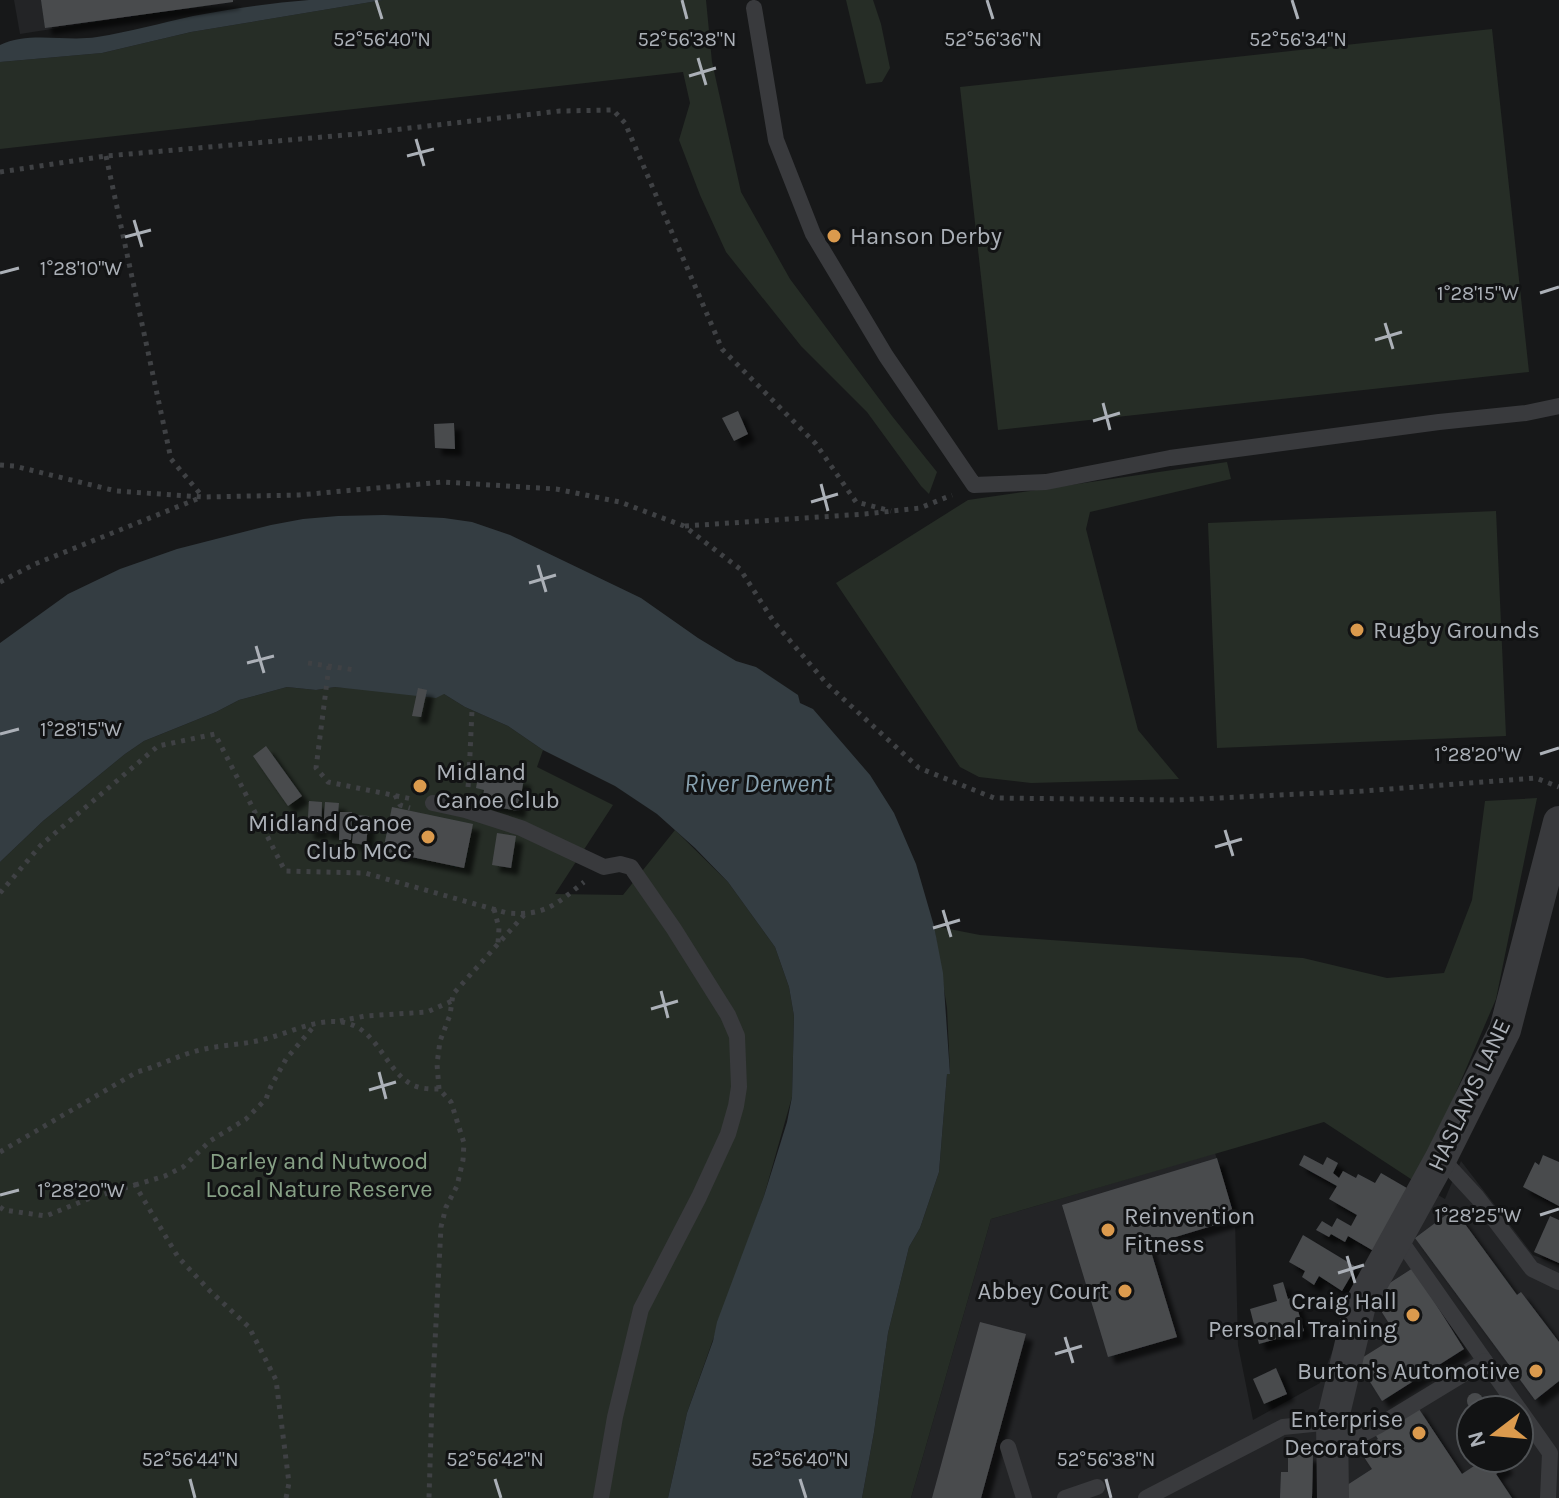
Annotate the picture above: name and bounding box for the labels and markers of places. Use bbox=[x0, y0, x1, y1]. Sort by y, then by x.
place label: Hanson Derby bbox=[850, 222, 1002, 250]
marker: Hanson Derby bbox=[825, 227, 843, 245]
place label: Rugby Grounds bbox=[1373, 616, 1540, 644]
marker: Rugby Grounds bbox=[1348, 621, 1366, 639]
place label: Midland Canoe Club bbox=[436, 758, 560, 814]
marker: Midland Canoe Club bbox=[411, 777, 429, 795]
place label: Midland Canoe Club MCC bbox=[248, 809, 412, 865]
marker: Midland Canoe Club MCC bbox=[419, 828, 437, 846]
place label: Reinvention Fitness bbox=[1124, 1202, 1255, 1258]
marker: Reinvention Fitness bbox=[1099, 1221, 1117, 1239]
place label: Abbey Court bbox=[978, 1277, 1109, 1305]
marker: Abbey Court bbox=[1116, 1282, 1134, 1300]
place label: Craig Hall Personal Training bbox=[1208, 1287, 1397, 1343]
marker: Craig Hall Personal Training bbox=[1404, 1306, 1422, 1324]
place label: Burton's Automotive bbox=[1297, 1357, 1520, 1385]
marker: Burton's Automotive bbox=[1527, 1362, 1545, 1380]
place label: Enterprise Decorators bbox=[1284, 1405, 1403, 1461]
marker: Enterprise Decorators bbox=[1410, 1424, 1428, 1442]

